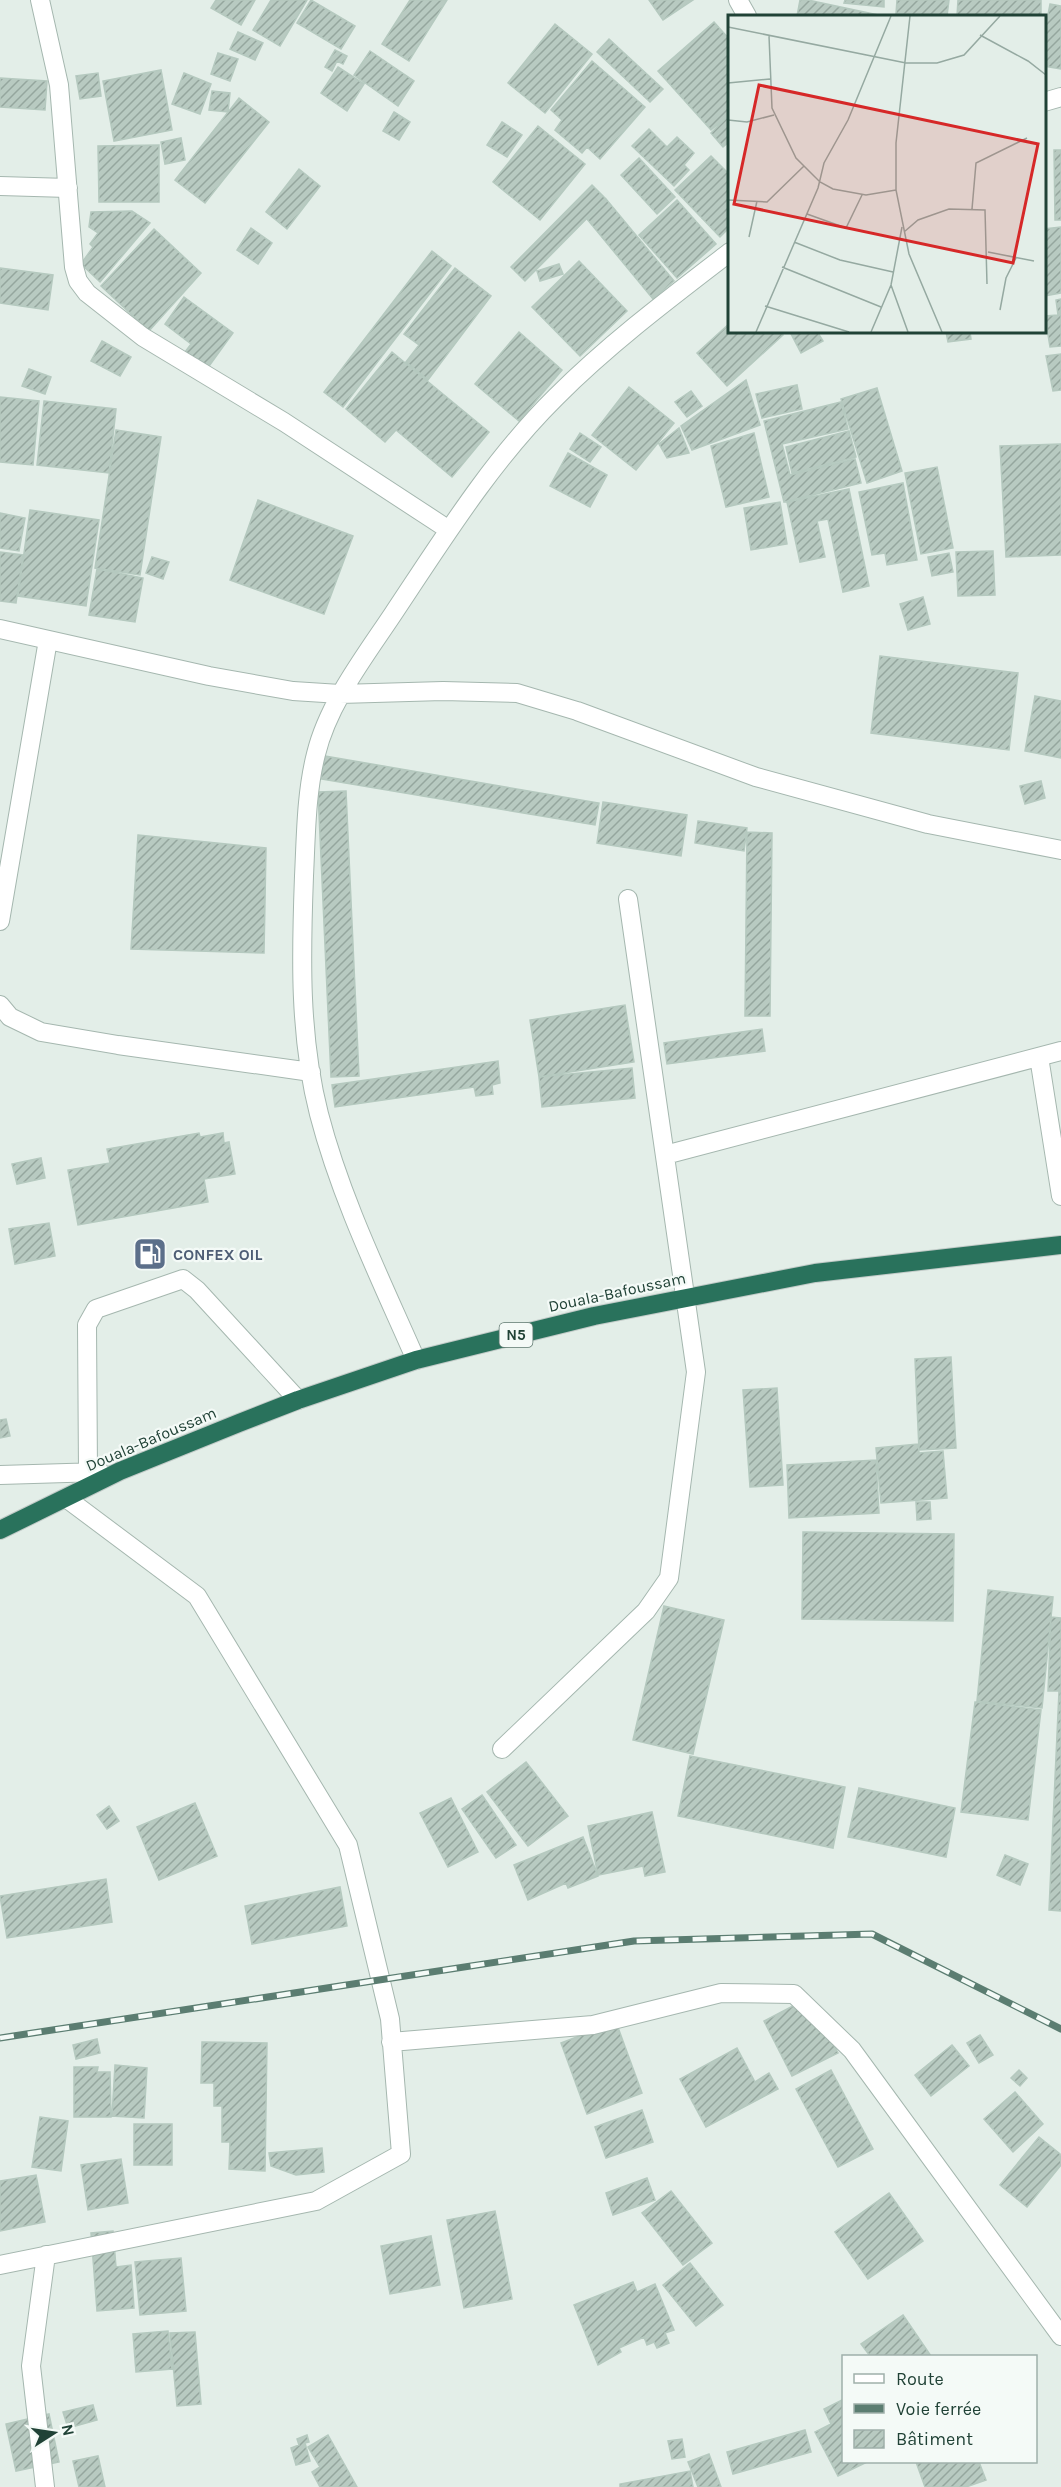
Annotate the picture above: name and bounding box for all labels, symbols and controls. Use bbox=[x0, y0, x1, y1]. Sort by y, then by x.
inset map bbox=[728, 15, 1046, 333]
fuel station icon: CONFEX OIL bbox=[132, 1236, 168, 1272]
place label: CONFEX OIL bbox=[173, 1245, 262, 1264]
street label: Douala-Bafoussam bbox=[547, 1268, 687, 1316]
road number: N5 bbox=[500, 1323, 532, 1347]
street label: Douala-Bafoussam bbox=[83, 1403, 219, 1475]
legend bbox=[842, 2355, 1037, 2463]
text: Route bbox=[896, 2368, 944, 2390]
text: Voie ferrée bbox=[896, 2398, 981, 2420]
north arrow bbox=[24, 2403, 84, 2463]
text: N bbox=[58, 2422, 79, 2438]
text: Bâtiment bbox=[896, 2428, 973, 2450]

